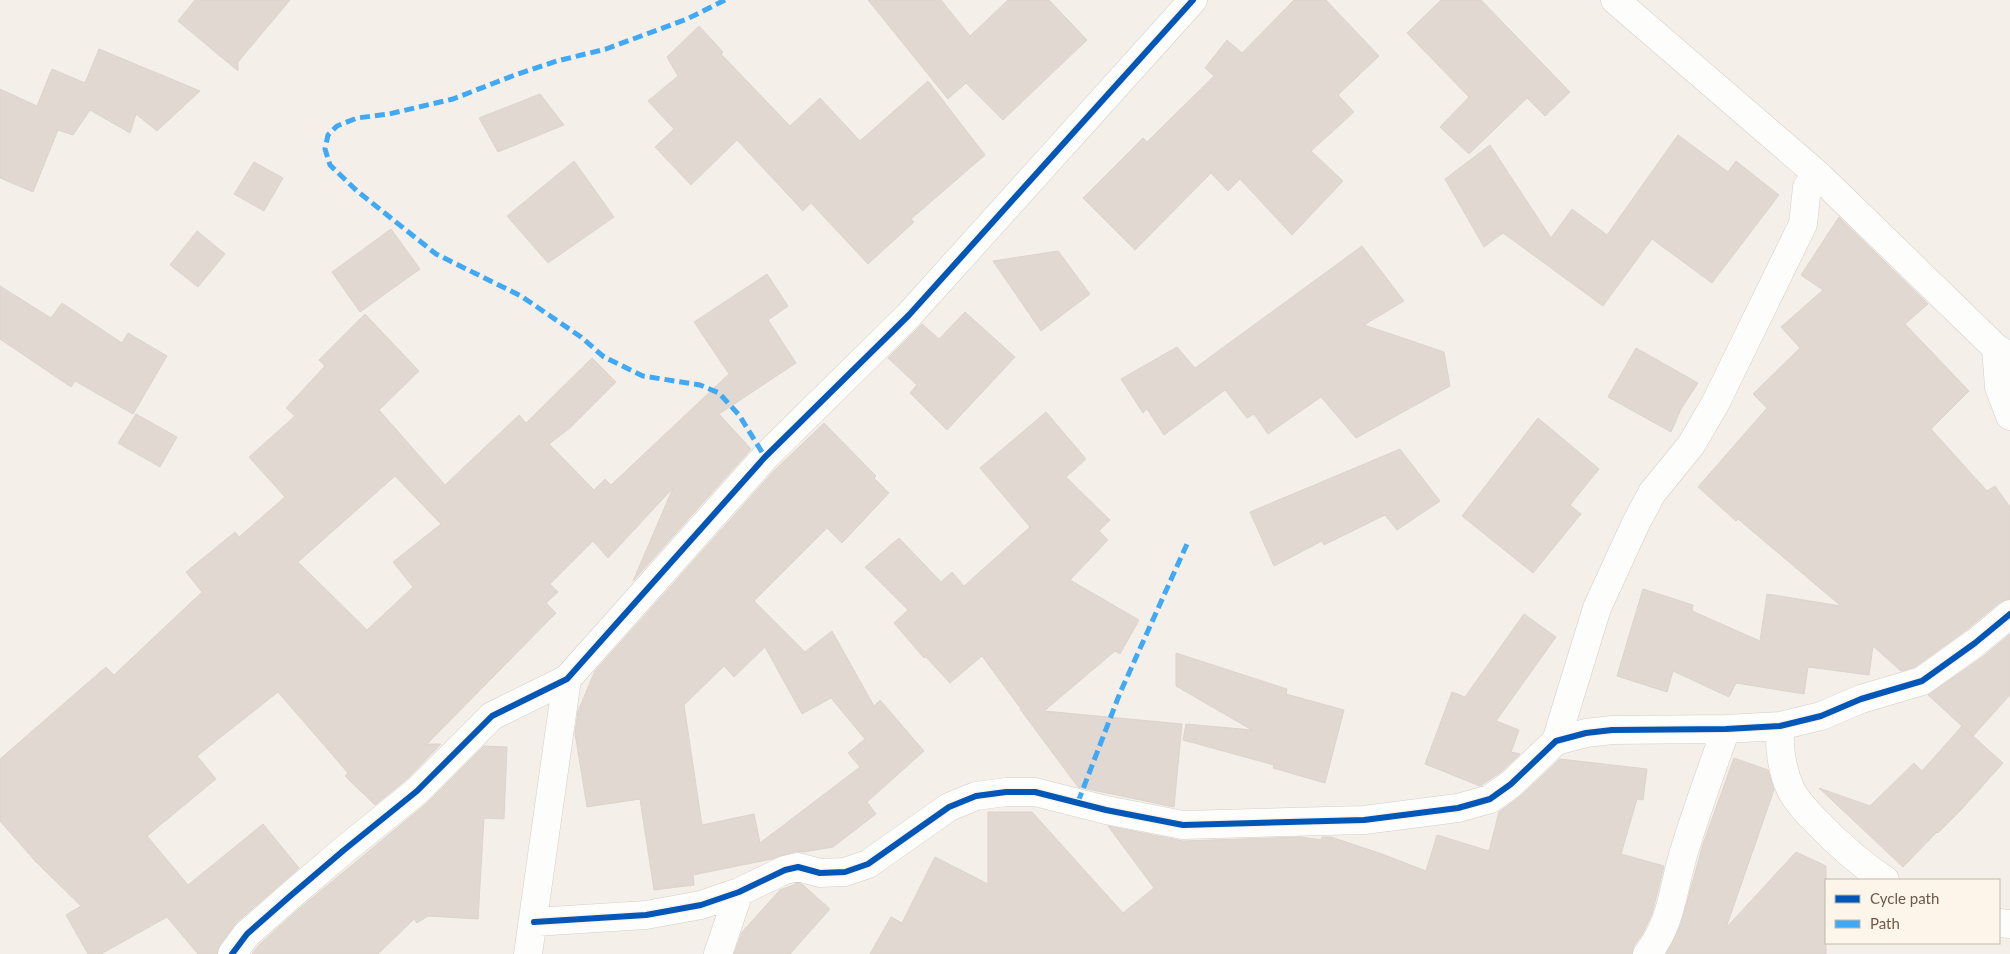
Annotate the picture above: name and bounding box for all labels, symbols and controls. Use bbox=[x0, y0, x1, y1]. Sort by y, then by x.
legend bbox=[1825, 879, 2000, 944]
text: Cycle path bbox=[1870, 889, 1939, 907]
text: Path bbox=[1870, 914, 1900, 932]

